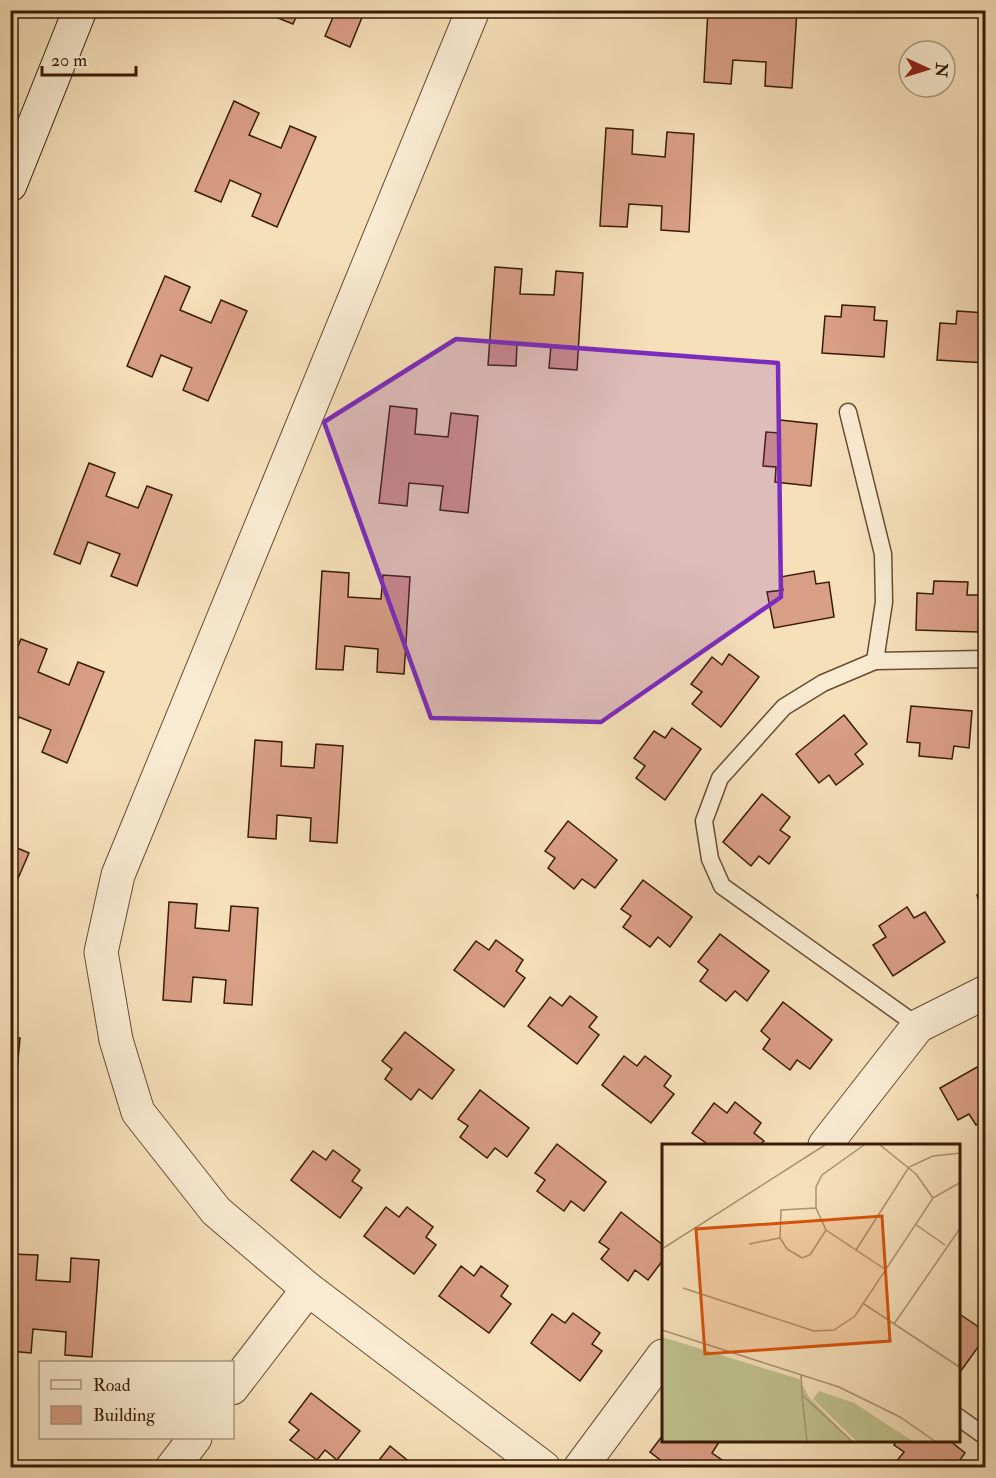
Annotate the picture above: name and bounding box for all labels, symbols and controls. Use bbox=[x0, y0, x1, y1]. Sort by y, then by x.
scale bar bbox=[42, 39, 136, 77]
north arrow bbox=[897, 39, 957, 99]
text: 20 m bbox=[51, 49, 87, 72]
text: N bbox=[930, 61, 952, 78]
inset map bbox=[662, 1144, 960, 1442]
legend bbox=[39, 1361, 234, 1439]
text: Road bbox=[93, 1374, 131, 1397]
text: Building bbox=[93, 1404, 156, 1427]

